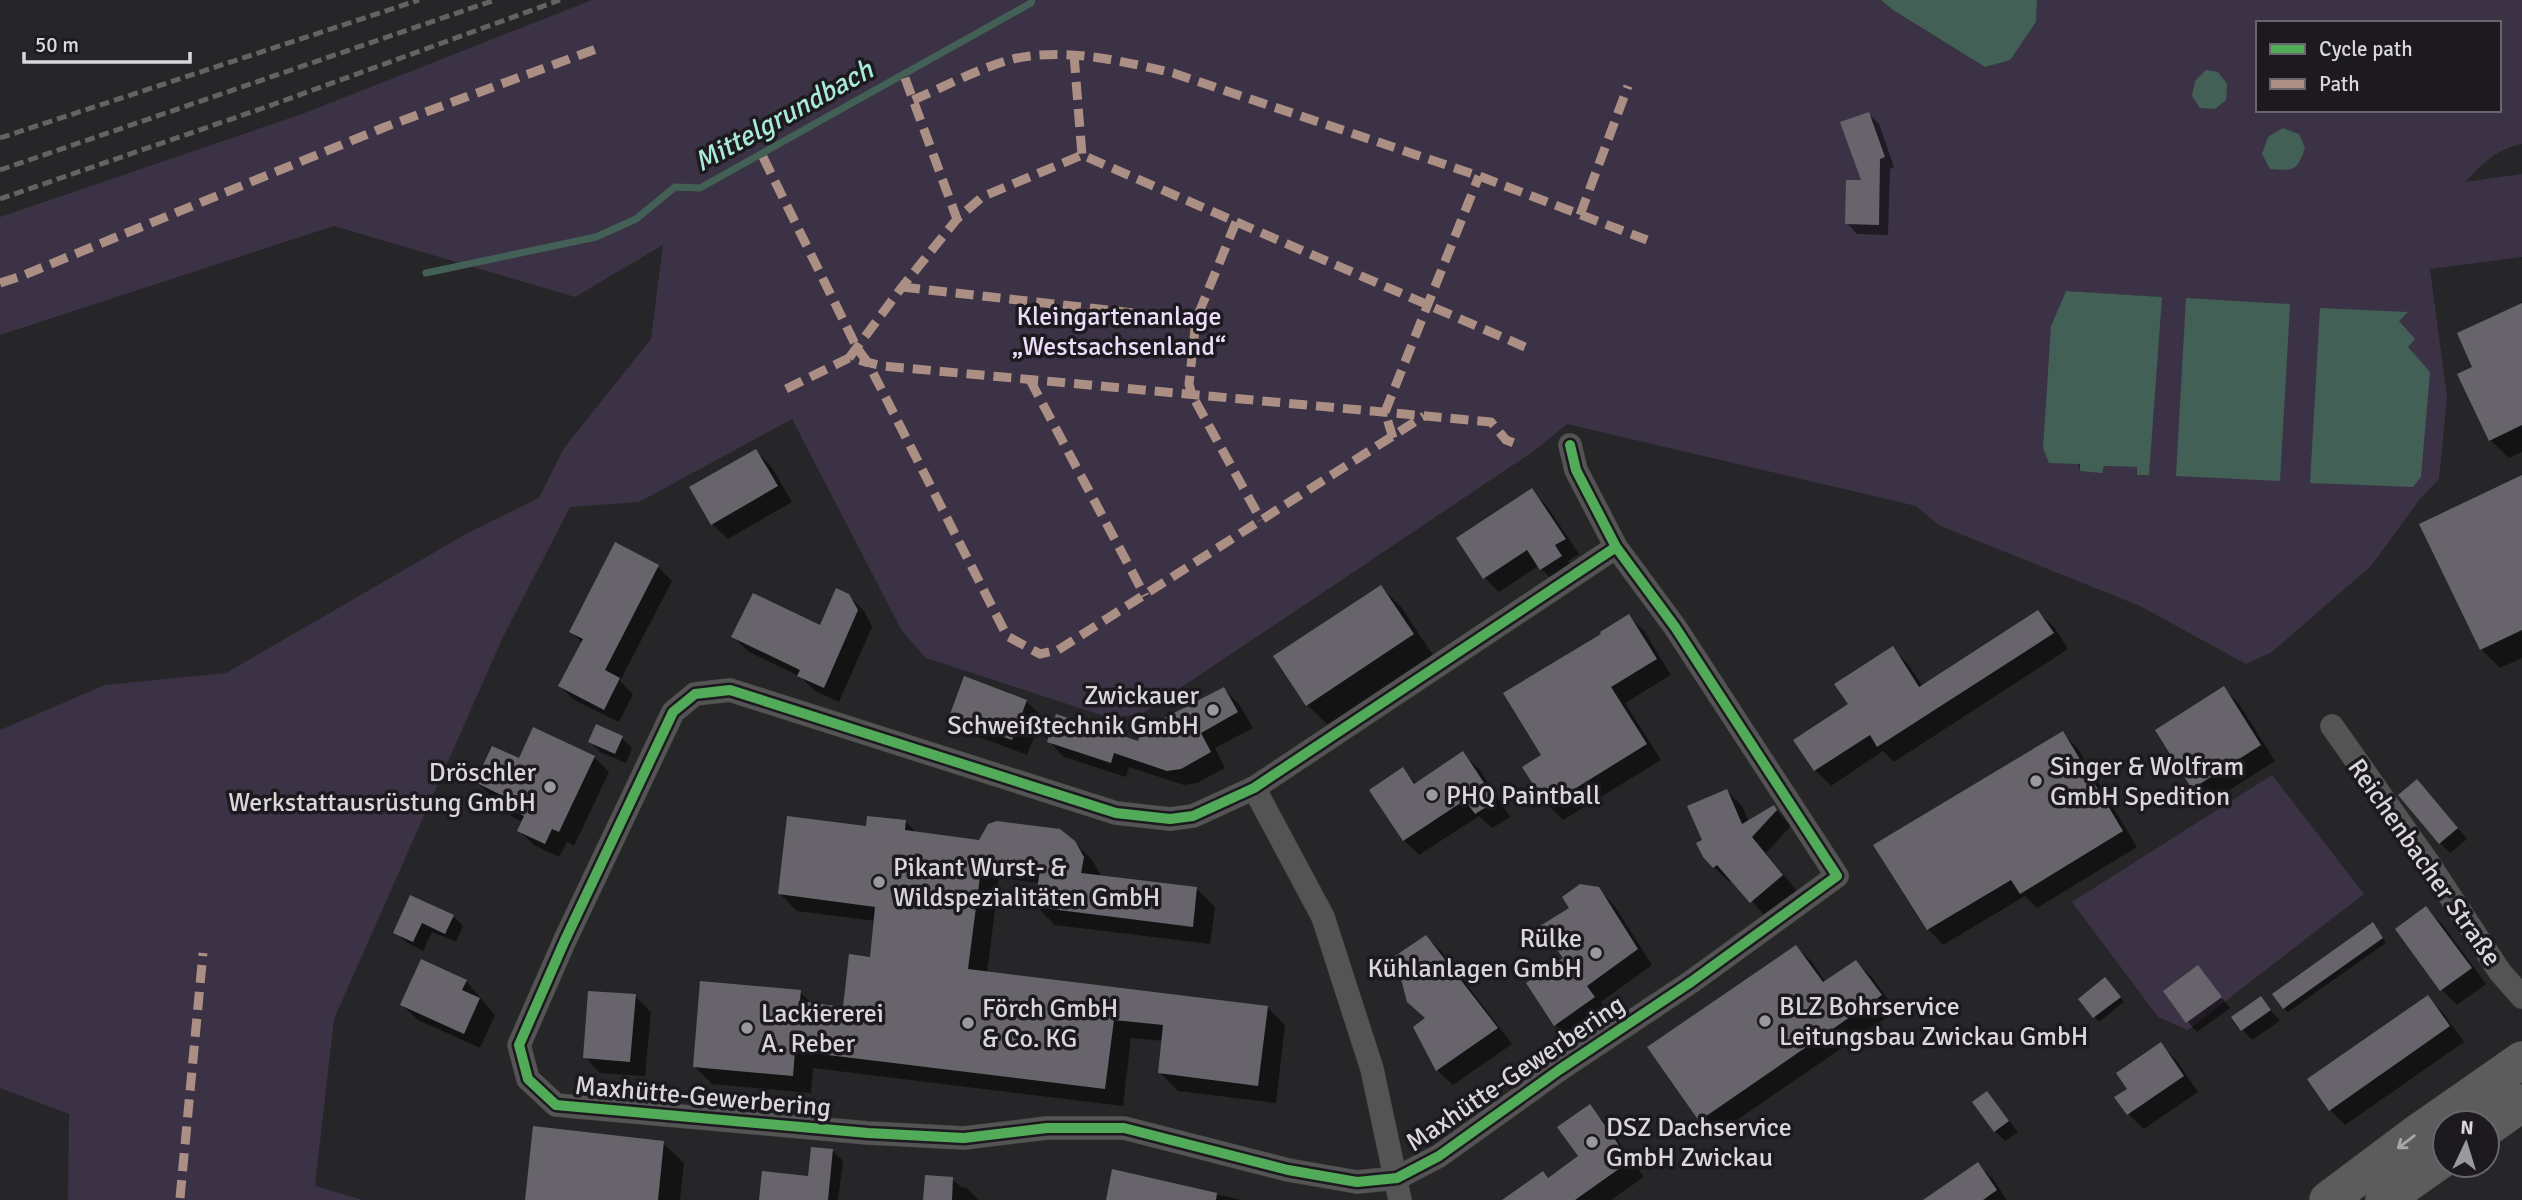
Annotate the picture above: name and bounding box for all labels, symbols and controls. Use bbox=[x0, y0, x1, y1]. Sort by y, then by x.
scale bar bbox=[24, 21, 191, 65]
legend bbox=[2256, 21, 2501, 112]
text: 50 m bbox=[35, 32, 79, 58]
text: Cycle path bbox=[2319, 36, 2413, 62]
water label: Mittelgrundbach bbox=[688, 52, 880, 179]
text: Path bbox=[2319, 71, 2360, 97]
park label: Kleingartenanlage „Westsachsenland“ bbox=[1012, 301, 1226, 363]
place label: Zwickauer Schweißtechnik GmbH bbox=[947, 680, 1199, 742]
marker: Zwickauer Schweißtechnik GmbH bbox=[1205, 702, 1221, 718]
place label: Singer & Wolfram GmbH Spedition bbox=[2050, 751, 2244, 813]
street label: Reichenbacher Straße bbox=[2341, 753, 2508, 972]
place label: Dröschler Werkstattausrüstung GmbH bbox=[228, 757, 536, 819]
marker: Singer & Wolfram GmbH Spedition bbox=[2028, 773, 2044, 789]
marker: Dröschler Werkstattausrüstung GmbH bbox=[542, 779, 558, 795]
place label: PHQ Paintball bbox=[1446, 780, 1601, 812]
marker: PHQ Paintball bbox=[1424, 787, 1440, 803]
place label: Pikant Wurst- & Wildspezialitäten GmbH bbox=[893, 852, 1160, 914]
marker: Pikant Wurst- & Wildspezialitäten GmbH bbox=[871, 874, 887, 890]
place label: Rülke Kühlanlagen GmbH bbox=[1367, 923, 1582, 985]
marker: Rülke Kühlanlagen GmbH bbox=[1588, 945, 1604, 961]
street label: Maxhütte-Gewerbering bbox=[1400, 989, 1631, 1159]
place label: BLZ Bohrservice Leitungsbau Zwickau GmbH bbox=[1779, 991, 2088, 1053]
place label: Förch GmbH & Co. KG bbox=[982, 993, 1118, 1055]
place label: Lackiererei A. Reber bbox=[761, 998, 884, 1060]
marker: BLZ Bohrservice Leitungsbau Zwickau GmbH bbox=[1757, 1013, 1773, 1029]
marker: Förch GmbH & Co. KG bbox=[960, 1015, 976, 1031]
marker: Lackiererei A. Reber bbox=[739, 1020, 755, 1036]
street label: Maxhütte-Gewerbering bbox=[574, 1070, 832, 1124]
north arrow bbox=[2431, 1109, 2501, 1179]
place label: DSZ Dachservice GmbH Zwickau bbox=[1606, 1112, 1792, 1174]
text: N bbox=[2460, 1116, 2475, 1140]
marker: DSZ Dachservice GmbH Zwickau bbox=[1584, 1134, 1600, 1150]
one-way arrow bbox=[2397, 1134, 2416, 1149]

